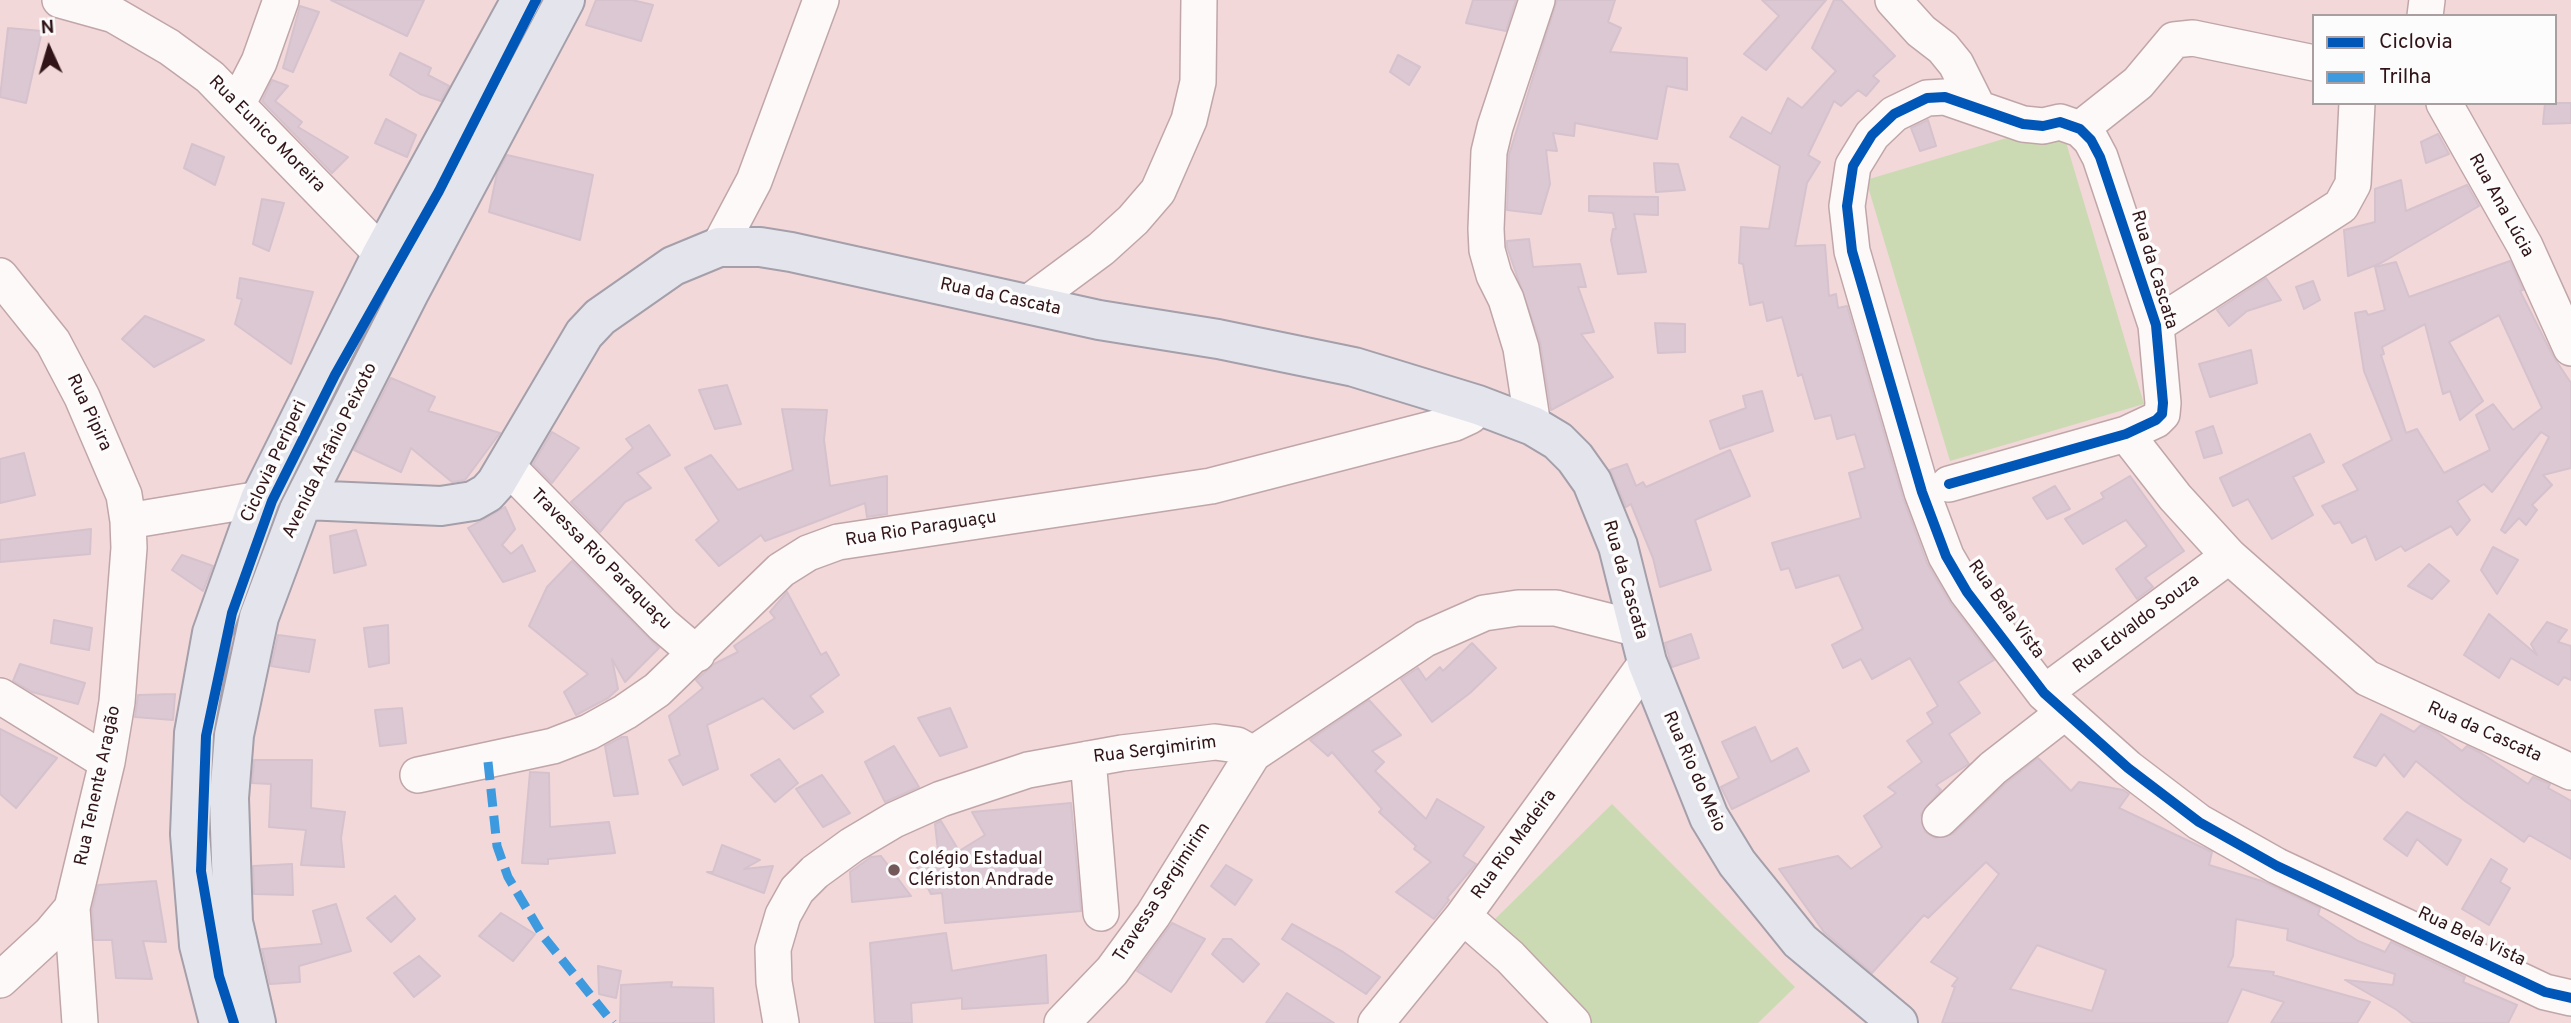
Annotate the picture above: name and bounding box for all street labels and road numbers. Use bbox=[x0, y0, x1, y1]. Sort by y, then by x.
street label: Rua Eunico Moreira bbox=[203, 72, 329, 198]
street label: Rua Ana Lúcia bbox=[2463, 150, 2537, 262]
street label: Rua da Cascata bbox=[2125, 208, 2181, 332]
street label: Rua da Cascata bbox=[938, 275, 1062, 321]
street label: Avenida Afrânio Peixoto bbox=[279, 360, 383, 542]
street label: Rua Pipira bbox=[61, 371, 115, 455]
street label: Ciclovia Periperi bbox=[237, 398, 313, 526]
street label: Travessa Rio Paraquaçu bbox=[525, 485, 675, 635]
street label: Rua Rio Paraguaçu bbox=[844, 507, 998, 553]
street label: Rua da Cascata bbox=[1597, 518, 1651, 642]
street label: Rua Bela Vista bbox=[1962, 557, 2048, 663]
street label: Rua Edvaldo Souza bbox=[2070, 570, 2204, 680]
street label: Rua da Cascata bbox=[2423, 698, 2545, 768]
street label: Rua Tenente Aragão bbox=[71, 704, 127, 868]
street label: Rua Rio do Meio bbox=[1657, 708, 1729, 836]
street label: Rua Sergimirim bbox=[1092, 733, 1218, 769]
street label: Rua Rio Madeira bbox=[1468, 786, 1562, 904]
street label: Travessa Sergimirim bbox=[1110, 819, 1216, 967]
street label: Rua Bela Vista bbox=[2414, 904, 2528, 972]

